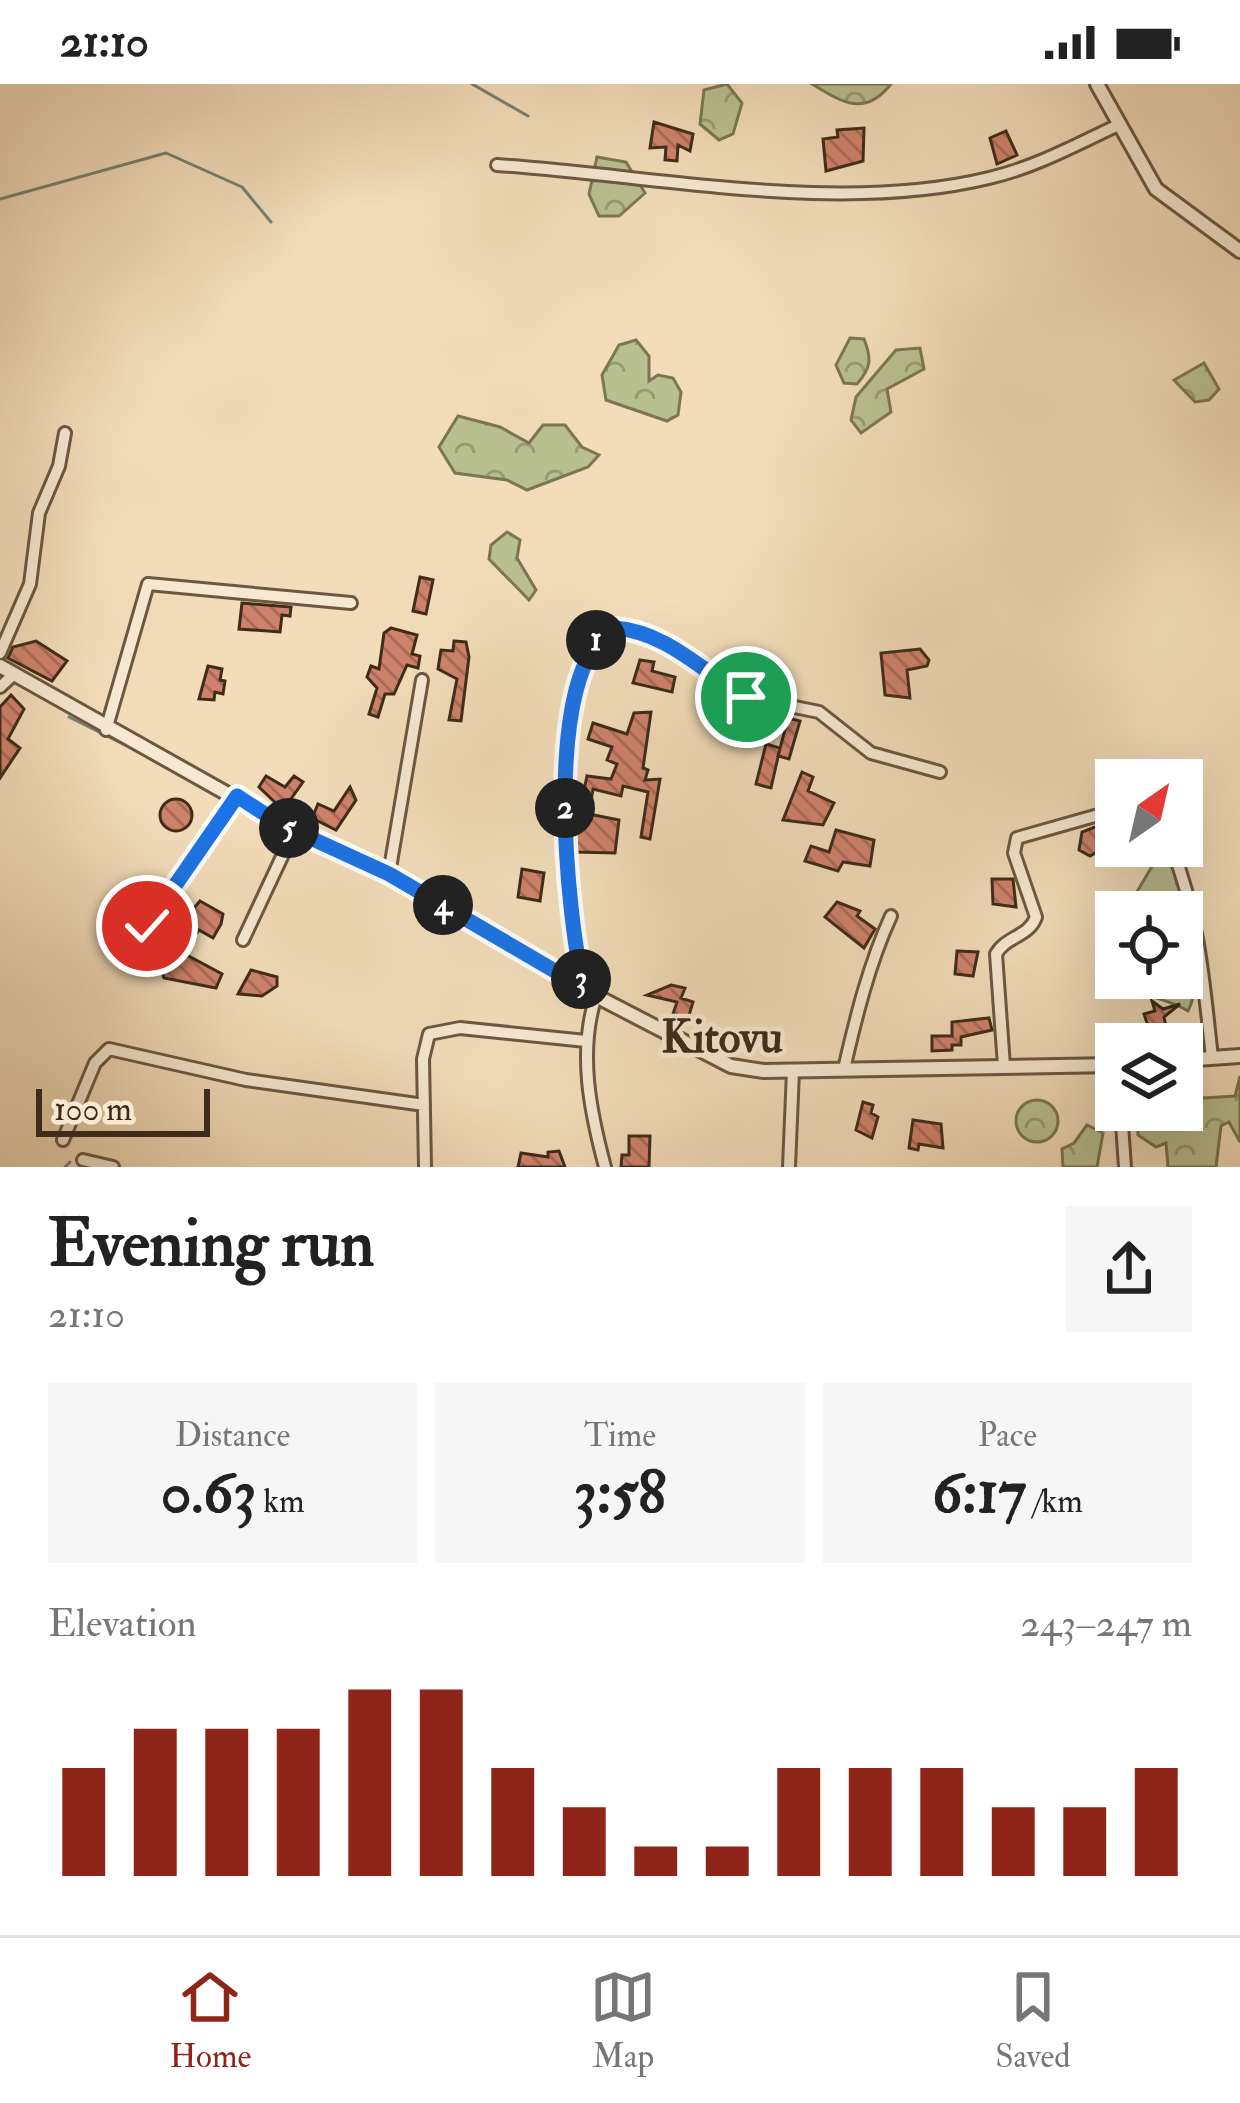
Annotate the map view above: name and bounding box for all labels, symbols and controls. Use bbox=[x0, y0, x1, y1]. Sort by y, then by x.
text: 21:10 bbox=[60, 14, 149, 70]
pin: 1 bbox=[566, 610, 626, 670]
text: 1 bbox=[590, 619, 602, 660]
pin bbox=[695, 646, 797, 748]
icon: arrive bbox=[713, 664, 779, 730]
north arrow bbox=[1095, 759, 1203, 867]
map controls bbox=[1095, 759, 1203, 1131]
pin: 2 bbox=[535, 778, 595, 838]
text: 2 bbox=[557, 787, 573, 828]
pin: 5 bbox=[259, 798, 319, 858]
text: 5 bbox=[282, 807, 296, 848]
pin bbox=[96, 875, 198, 977]
pin: 4 bbox=[413, 875, 473, 935]
text: 4 bbox=[434, 884, 452, 925]
button: locate bbox=[1095, 891, 1203, 999]
icon: check bbox=[114, 893, 180, 959]
pin: 3 bbox=[551, 949, 611, 1009]
text: 3 bbox=[575, 958, 587, 999]
district label: Kitovu bbox=[661, 1010, 783, 1066]
button: layers bbox=[1095, 1023, 1203, 1131]
scale bar bbox=[36, 1083, 210, 1136]
text: 100 m bbox=[54, 1089, 132, 1130]
text: Evening run bbox=[48, 1203, 374, 1286]
button: share bbox=[1066, 1206, 1192, 1332]
text: 21:10 bbox=[48, 1290, 125, 1339]
text: Distance bbox=[175, 1415, 290, 1456]
text: Time bbox=[584, 1415, 656, 1456]
text: Pace bbox=[978, 1415, 1037, 1456]
text: 0.63 bbox=[161, 1456, 256, 1531]
text: 3:58 bbox=[574, 1456, 666, 1531]
text: 6:17 bbox=[932, 1456, 1026, 1531]
text: km bbox=[256, 1481, 305, 1522]
text: /km bbox=[1026, 1481, 1083, 1522]
text: Elevation bbox=[48, 1599, 197, 1648]
text: 243–247 m bbox=[1020, 1599, 1192, 1648]
tab: Home bbox=[169, 1964, 251, 2077]
tab: Map bbox=[590, 1964, 656, 2077]
tab: Saved bbox=[995, 1964, 1071, 2077]

